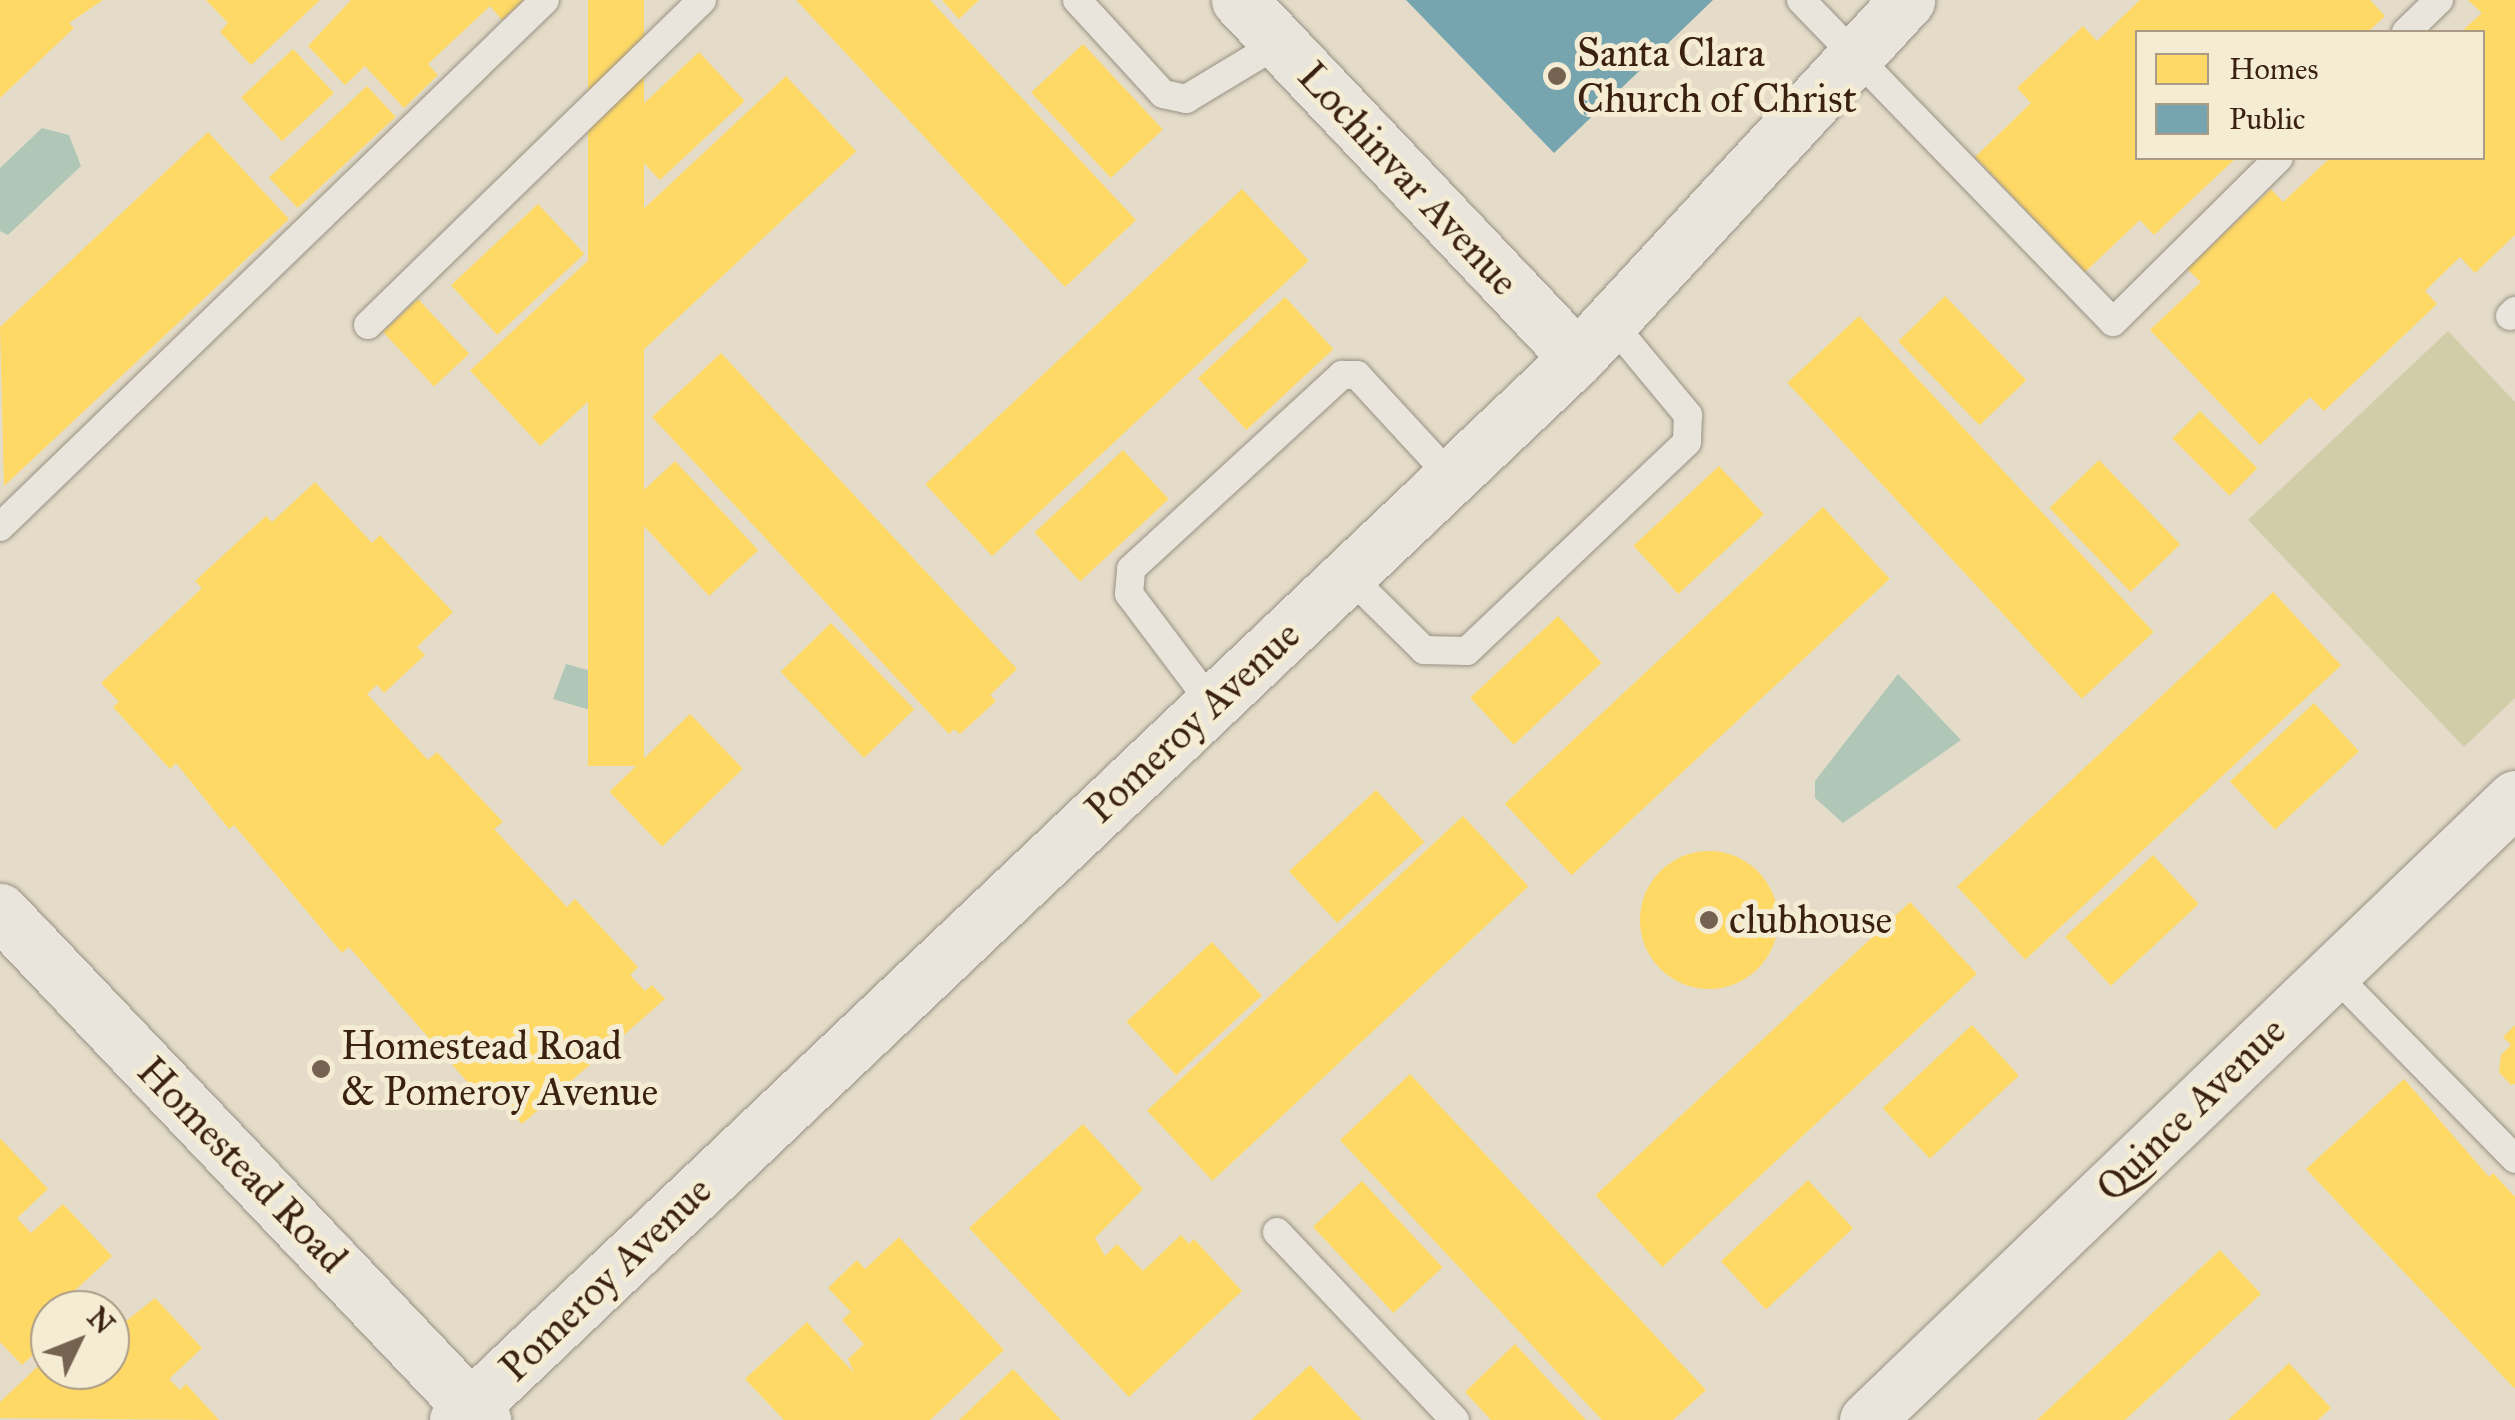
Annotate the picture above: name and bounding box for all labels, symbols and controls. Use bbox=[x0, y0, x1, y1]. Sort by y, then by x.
place label: Santa Clara Church of Christ bbox=[1577, 29, 1857, 123]
legend bbox=[2135, 30, 2485, 160]
text: Homes bbox=[2229, 51, 2318, 87]
street label: Lochinvar Avenue bbox=[1288, 53, 1528, 305]
marker: Santa Clara Church of Christ bbox=[1546, 65, 1568, 87]
text: Public bbox=[2229, 101, 2305, 137]
street label: Pomeroy Avenue bbox=[1076, 611, 1310, 833]
place label: clubhouse bbox=[1729, 896, 1892, 944]
marker: clubhouse bbox=[1698, 909, 1720, 931]
street label: Quince Avenue bbox=[2086, 1007, 2296, 1211]
place label: Homestead Road & Pomeroy Avenue bbox=[341, 1022, 658, 1116]
street label: Homestead Road bbox=[127, 1047, 357, 1283]
marker: Homestead Road & Pomeroy Avenue bbox=[310, 1058, 332, 1080]
street label: Pomeroy Avenue bbox=[491, 1166, 721, 1392]
north arrow bbox=[30, 1290, 130, 1390]
text: N bbox=[80, 1300, 122, 1341]

